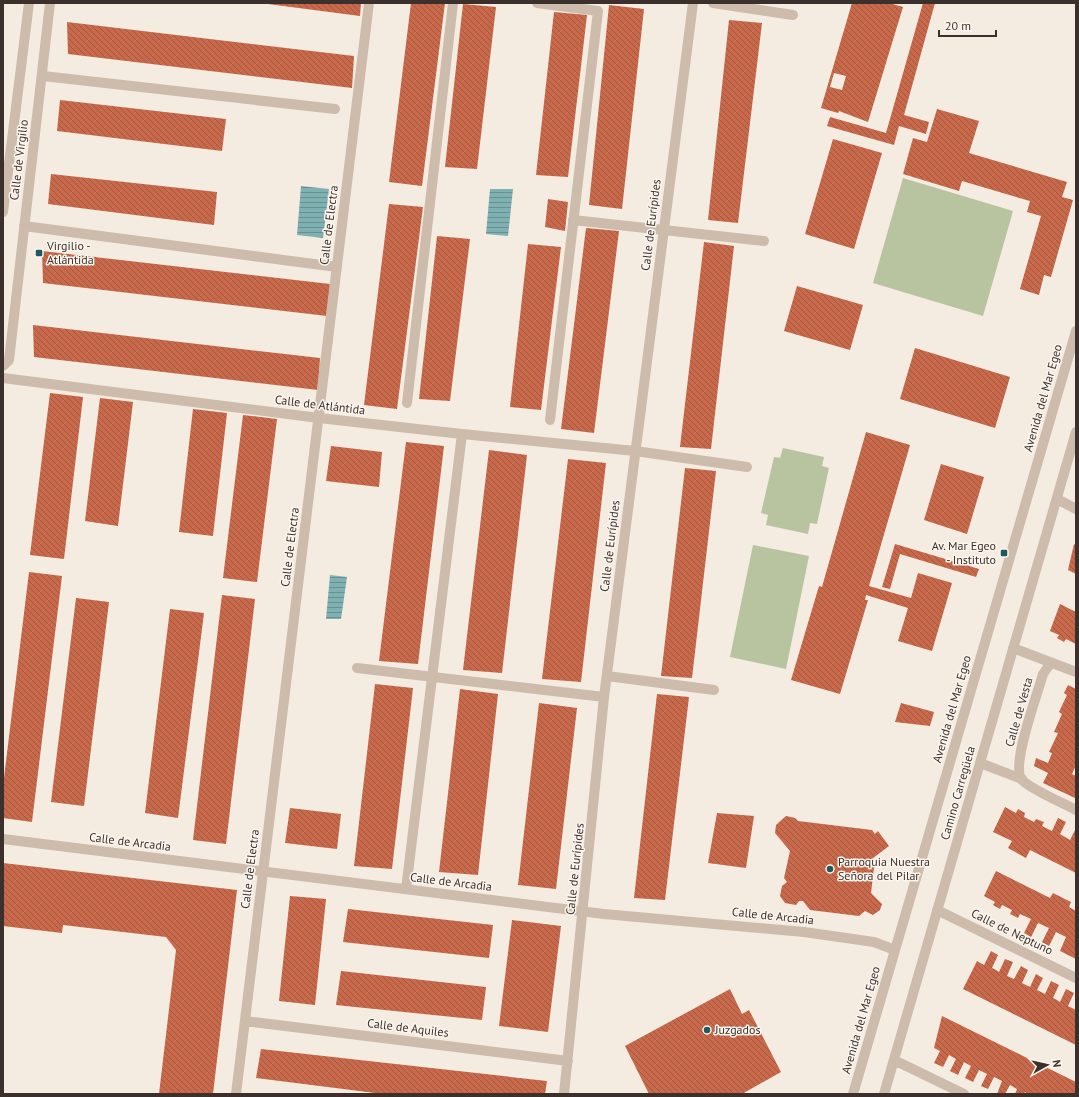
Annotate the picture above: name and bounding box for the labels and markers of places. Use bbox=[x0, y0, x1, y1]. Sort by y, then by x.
place label: Virgilio - Atlántida bbox=[46, 238, 94, 267]
marker: Virgilio - Atlántida bbox=[34, 248, 44, 258]
place label: Av. Mar Egeo - Instituto bbox=[932, 538, 996, 567]
marker: Av. Mar Egeo - Instituto bbox=[999, 548, 1009, 558]
place label: Parroquia Nuestra Señora del Pilar bbox=[838, 854, 930, 883]
marker: Parroquia Nuestra Señora del Pilar bbox=[825, 864, 835, 874]
place label: Juzgados bbox=[714, 1022, 760, 1037]
marker: Juzgados bbox=[702, 1025, 712, 1035]

